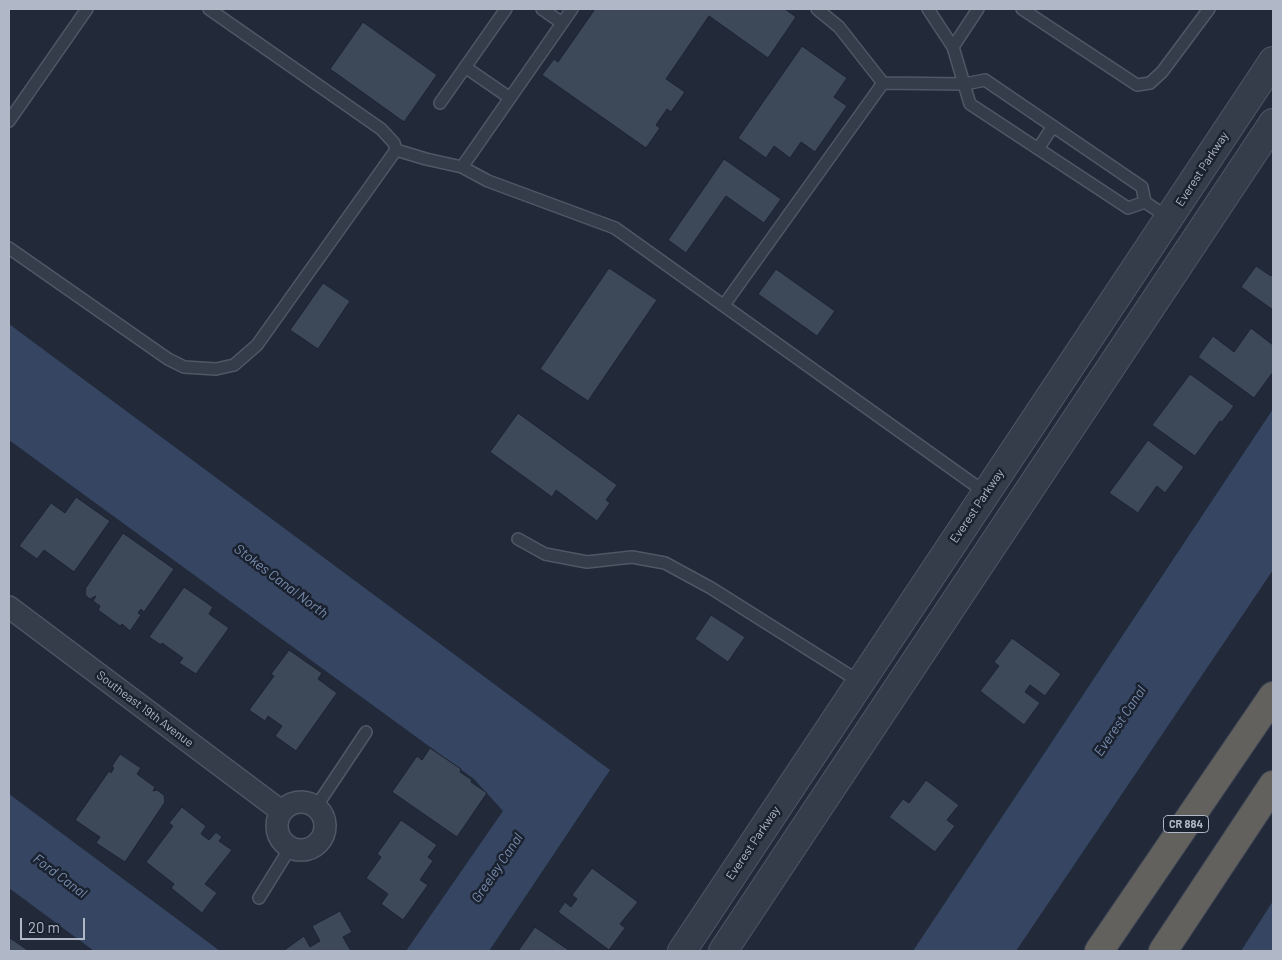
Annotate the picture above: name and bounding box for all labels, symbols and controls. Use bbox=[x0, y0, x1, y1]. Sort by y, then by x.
street label: Everest Parkway bbox=[1173, 129, 1231, 209]
street label: Everest Parkway bbox=[947, 466, 1007, 546]
water label: Stokes Canal North bbox=[231, 540, 331, 622]
street label: Southeast 19th Avenue bbox=[94, 668, 196, 750]
water label: Everest Canal bbox=[1090, 683, 1150, 759]
street label: Everest Parkway bbox=[723, 803, 783, 883]
road number: CR 884 bbox=[1164, 816, 1208, 832]
water label: Greeley Canal bbox=[468, 830, 526, 906]
water label: Ford Canal bbox=[30, 850, 90, 902]
scale bar bbox=[22, 908, 88, 940]
text: 20 m bbox=[28, 918, 60, 936]

